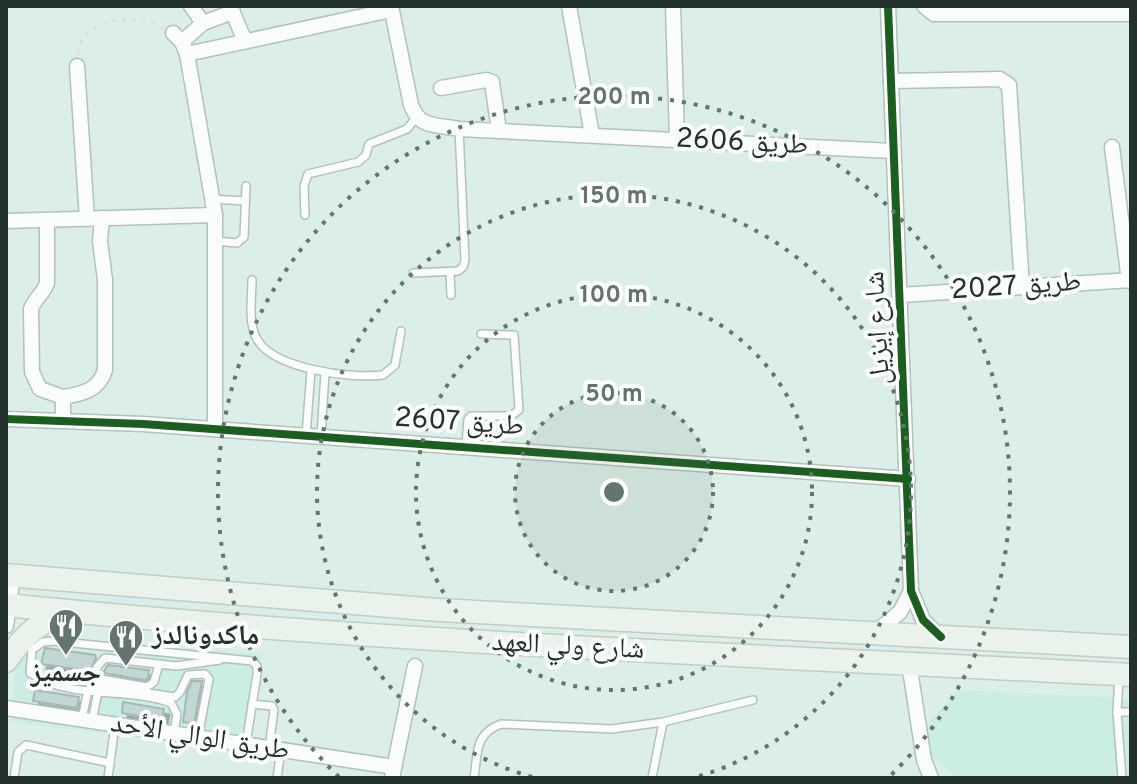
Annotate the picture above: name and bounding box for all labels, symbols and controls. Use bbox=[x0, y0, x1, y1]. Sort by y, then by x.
text: 200 m bbox=[577, 83, 651, 113]
street label: طريق 2606 bbox=[675, 122, 809, 164]
text: 150 m bbox=[580, 182, 648, 212]
street label: طريق 2027 bbox=[950, 264, 1082, 310]
street label: شارع إيزيل bbox=[858, 270, 900, 386]
text: 100 m bbox=[580, 281, 648, 311]
text: 50 m bbox=[585, 380, 643, 410]
street label: طريق 2607 bbox=[393, 401, 525, 445]
centre of rings bbox=[600, 478, 628, 506]
restaurant icon: جسميز bbox=[47, 607, 85, 657]
restaurant icon: ماكدونالدز bbox=[107, 618, 145, 668]
place label: ماكدونالدز bbox=[151, 619, 259, 655]
street label: شارع ولي العهد bbox=[491, 625, 645, 671]
place label: جسميز bbox=[30, 656, 101, 692]
street label: طريق الوالي الأحد bbox=[108, 706, 292, 772]

